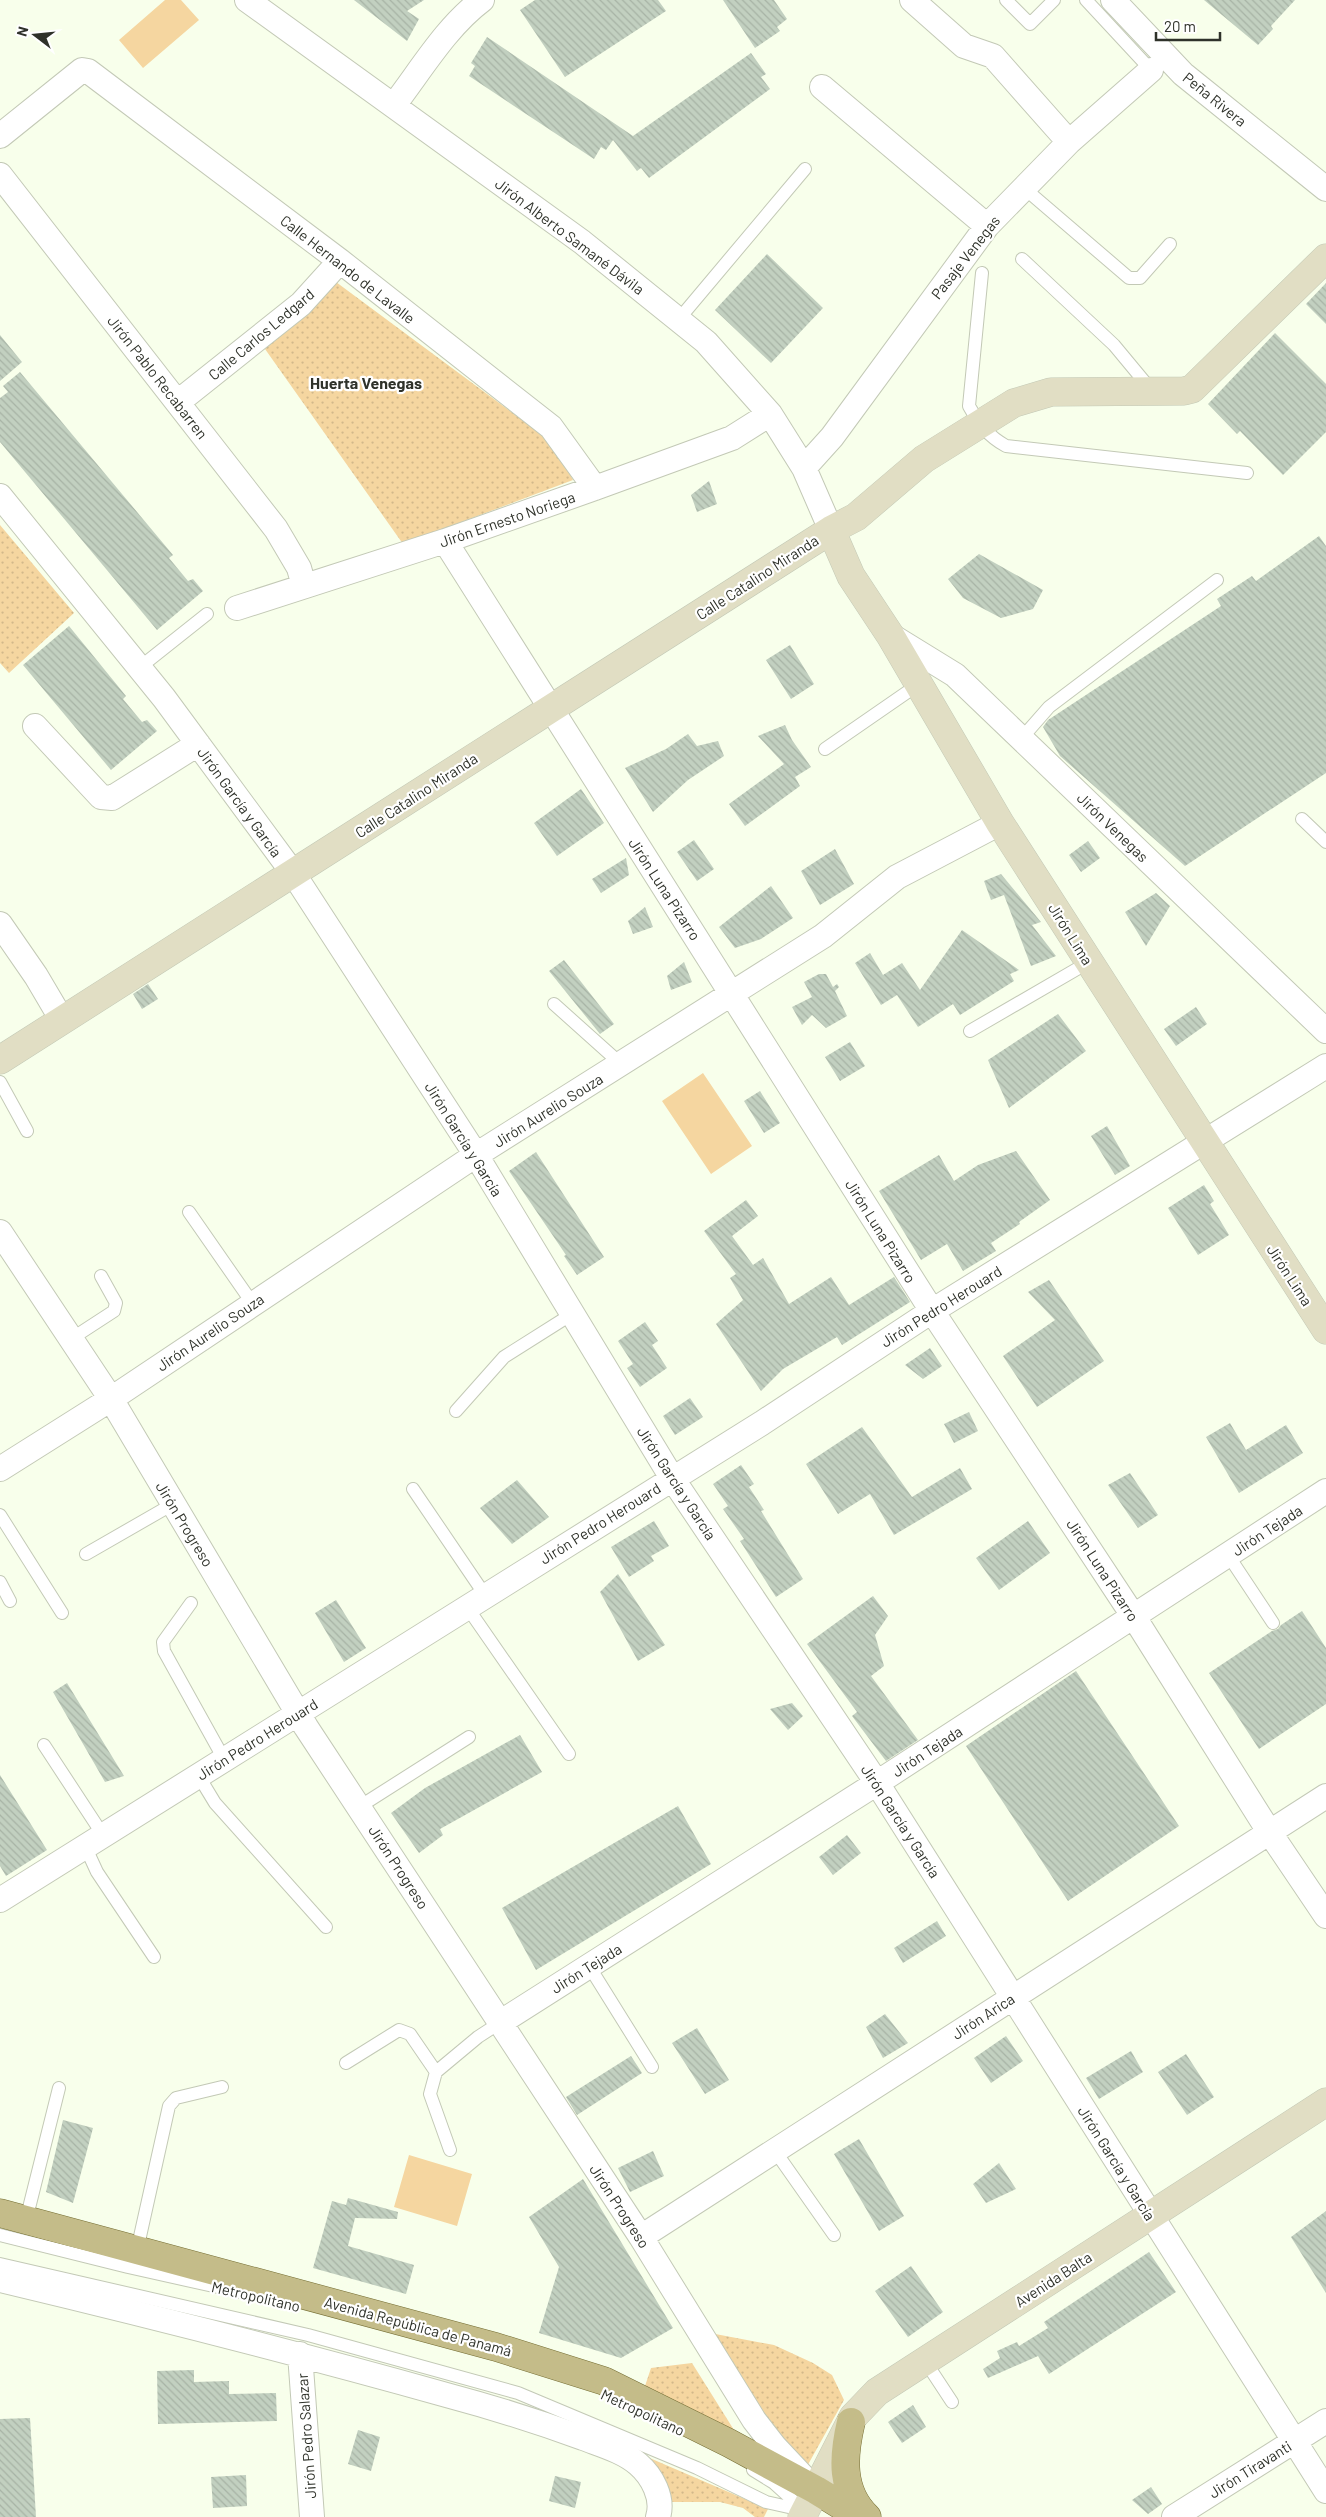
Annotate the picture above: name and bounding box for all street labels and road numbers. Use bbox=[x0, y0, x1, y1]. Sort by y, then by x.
street label: Peña Rivera bbox=[1180, 68, 1250, 130]
street label: Jirón Alberto Samané Dávila bbox=[492, 174, 648, 298]
street label: Calle Hernando de Lavalle bbox=[277, 211, 419, 327]
street label: Pasaje Venegas bbox=[927, 212, 1003, 302]
street label: Calle Carlos Ledgard bbox=[204, 285, 318, 383]
street label: Jirón Pablo Recabarren bbox=[104, 312, 212, 442]
street label: Jirón Ernesto Noriega bbox=[437, 487, 577, 551]
street label: Calle Catalino Miranda bbox=[692, 531, 822, 623]
street label: Jirón García y García bbox=[194, 744, 286, 860]
street label: Calle Catalino Miranda bbox=[351, 749, 481, 841]
street label: Jirón Venegas bbox=[1074, 789, 1152, 865]
street label: Jirón Luna Pizarro bbox=[625, 834, 705, 944]
street label: Jirón Lima bbox=[1045, 900, 1097, 968]
street label: Jirón Aurelio Souza bbox=[490, 1069, 606, 1151]
street label: Jirón García y García bbox=[422, 1078, 506, 1200]
street label: Jirón Luna Pizarro bbox=[842, 1176, 920, 1286]
street label: Jirón Lima bbox=[1264, 1241, 1316, 1309]
street label: Jirón Pedro Herouard bbox=[877, 1262, 1005, 1350]
street label: Jirón Aurelio Souza bbox=[153, 1290, 267, 1374]
street label: Jirón García y García bbox=[634, 1423, 720, 1543]
street label: Jirón Progreso bbox=[153, 1478, 217, 1570]
street label: Jirón Pedro Herouard bbox=[536, 1479, 664, 1567]
street label: Jirón Tejada bbox=[1229, 1501, 1305, 1559]
street label: Jirón Luna Pizarro bbox=[1063, 1515, 1143, 1625]
street label: Jirón Pedro Herouard bbox=[193, 1695, 321, 1783]
street label: Jirón Tejada bbox=[889, 1722, 965, 1780]
street label: Jirón García y García bbox=[858, 1761, 944, 1881]
street label: Jirón Progreso bbox=[365, 1822, 433, 1912]
street label: Jirón Tejada bbox=[547, 1939, 625, 1997]
street label: Jirón Arica bbox=[948, 1989, 1018, 2043]
street label: Jirón García y García bbox=[1075, 2102, 1159, 2224]
street label: Jirón Progreso bbox=[586, 2161, 654, 2251]
street label: Avenida Balta bbox=[1011, 2248, 1095, 2310]
street label: Metropolitano bbox=[210, 2277, 302, 2315]
street label: Avenida República de Panamá bbox=[322, 2292, 514, 2360]
street label: Jirón Pedro Salazar bbox=[293, 2372, 319, 2499]
street label: Metropolitano bbox=[598, 2385, 688, 2439]
street label: Jirón Tiravanti bbox=[1205, 2436, 1295, 2502]

